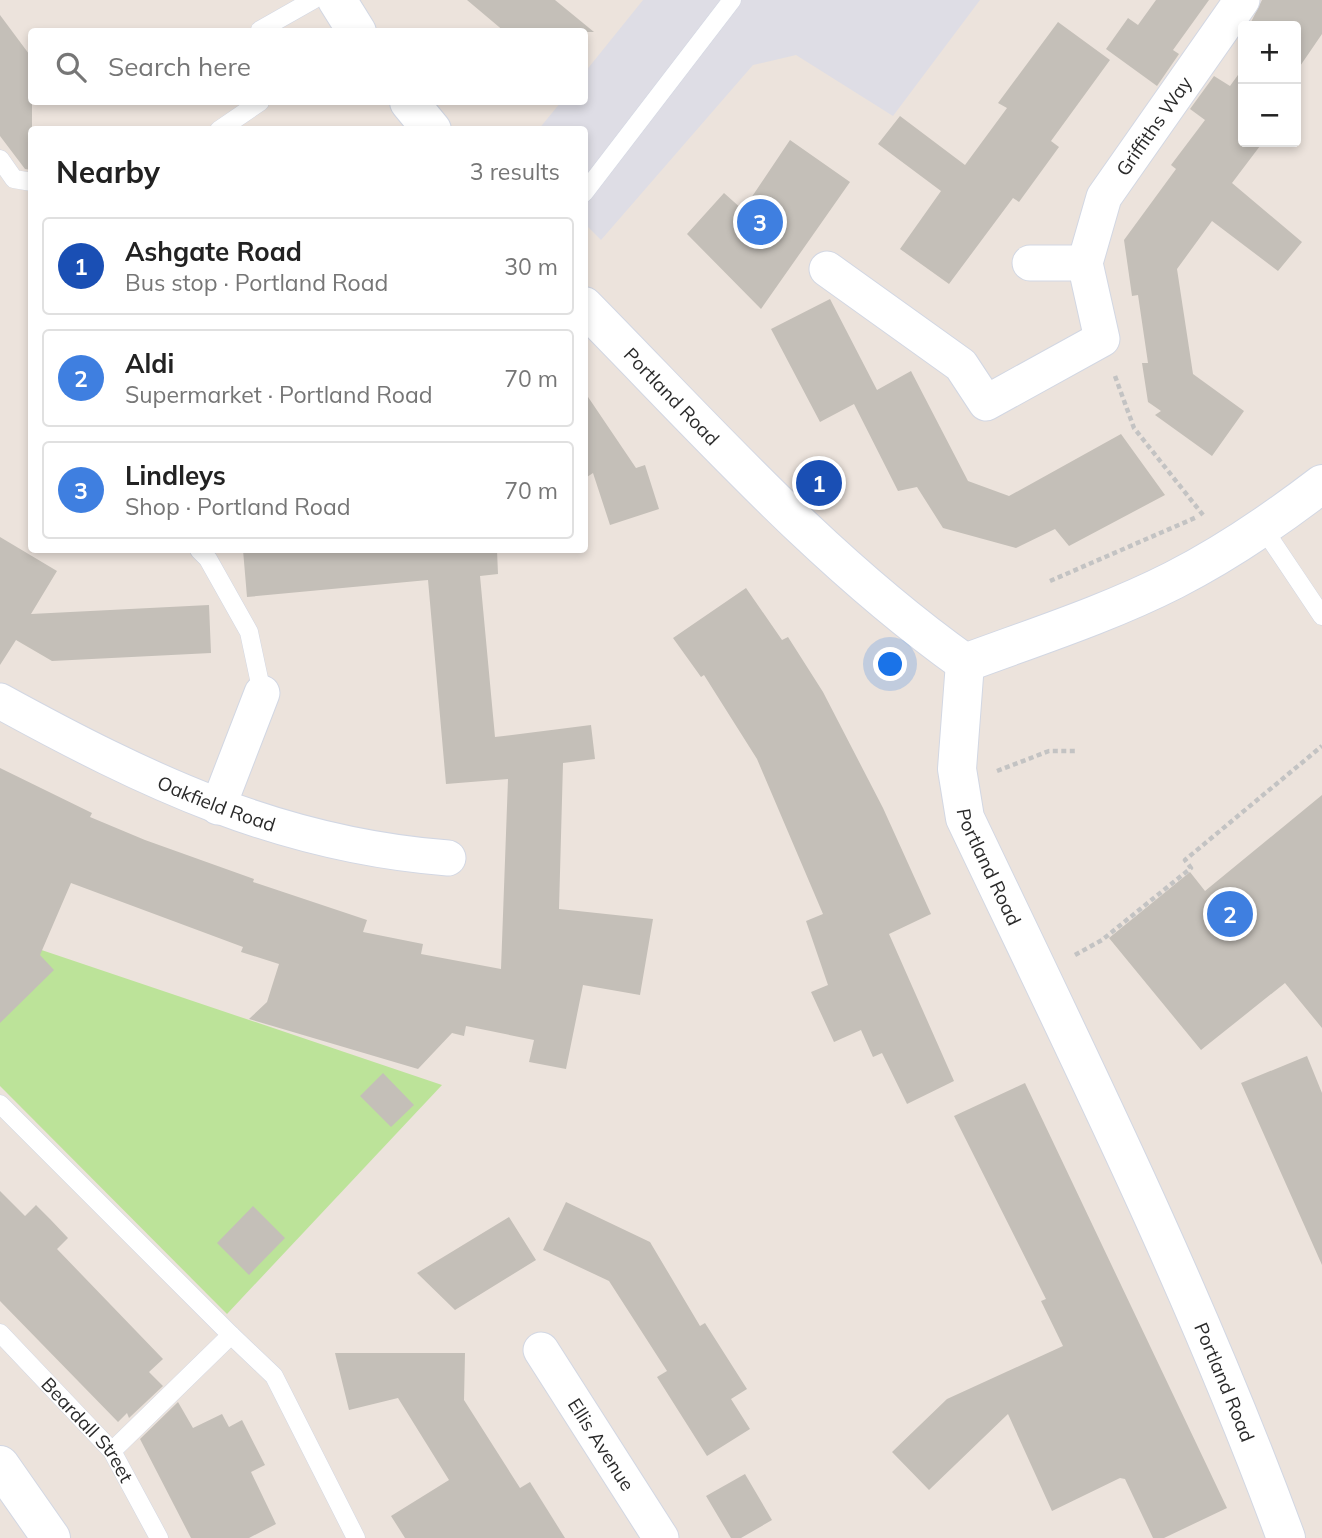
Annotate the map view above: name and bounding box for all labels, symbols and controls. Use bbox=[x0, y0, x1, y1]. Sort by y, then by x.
map controls bbox=[1238, 21, 1301, 147]
button: + bbox=[1238, 21, 1301, 84]
search box bbox=[28, 28, 588, 105]
icon: search bbox=[52, 48, 90, 86]
text: Search here bbox=[108, 50, 251, 83]
street label: Griffiths Way bbox=[1111, 72, 1197, 180]
button: − bbox=[1238, 84, 1301, 147]
text: Nearby bbox=[56, 153, 160, 191]
text: 3 results bbox=[470, 157, 560, 186]
pin: 3 bbox=[737, 196, 783, 248]
text: Ashgate Road bbox=[125, 235, 302, 268]
text: 1 bbox=[74, 252, 88, 281]
text: 30 m bbox=[504, 252, 558, 281]
text: Bus stop · Portland Road bbox=[125, 268, 388, 297]
street label: Portland Road bbox=[619, 342, 725, 450]
text: Aldi bbox=[125, 347, 174, 380]
text: 2 bbox=[74, 364, 88, 393]
text: 70 m bbox=[504, 364, 558, 393]
text: Supermarket · Portland Road bbox=[125, 380, 433, 409]
pin: 1 bbox=[796, 457, 842, 509]
text: Lindleys bbox=[125, 459, 226, 492]
text: 3 bbox=[74, 476, 88, 505]
text: 70 m bbox=[504, 476, 558, 505]
text: Shop · Portland Road bbox=[125, 492, 351, 521]
your location bbox=[873, 647, 907, 681]
street label: Oakfield Road bbox=[154, 770, 279, 837]
street label: Portland Road bbox=[952, 807, 1027, 929]
pin: 2 bbox=[1207, 888, 1253, 940]
street label: Portland Road bbox=[1189, 1319, 1260, 1445]
street label: Beardall Street bbox=[36, 1372, 139, 1487]
street label: Ellis Avenue bbox=[563, 1394, 640, 1495]

